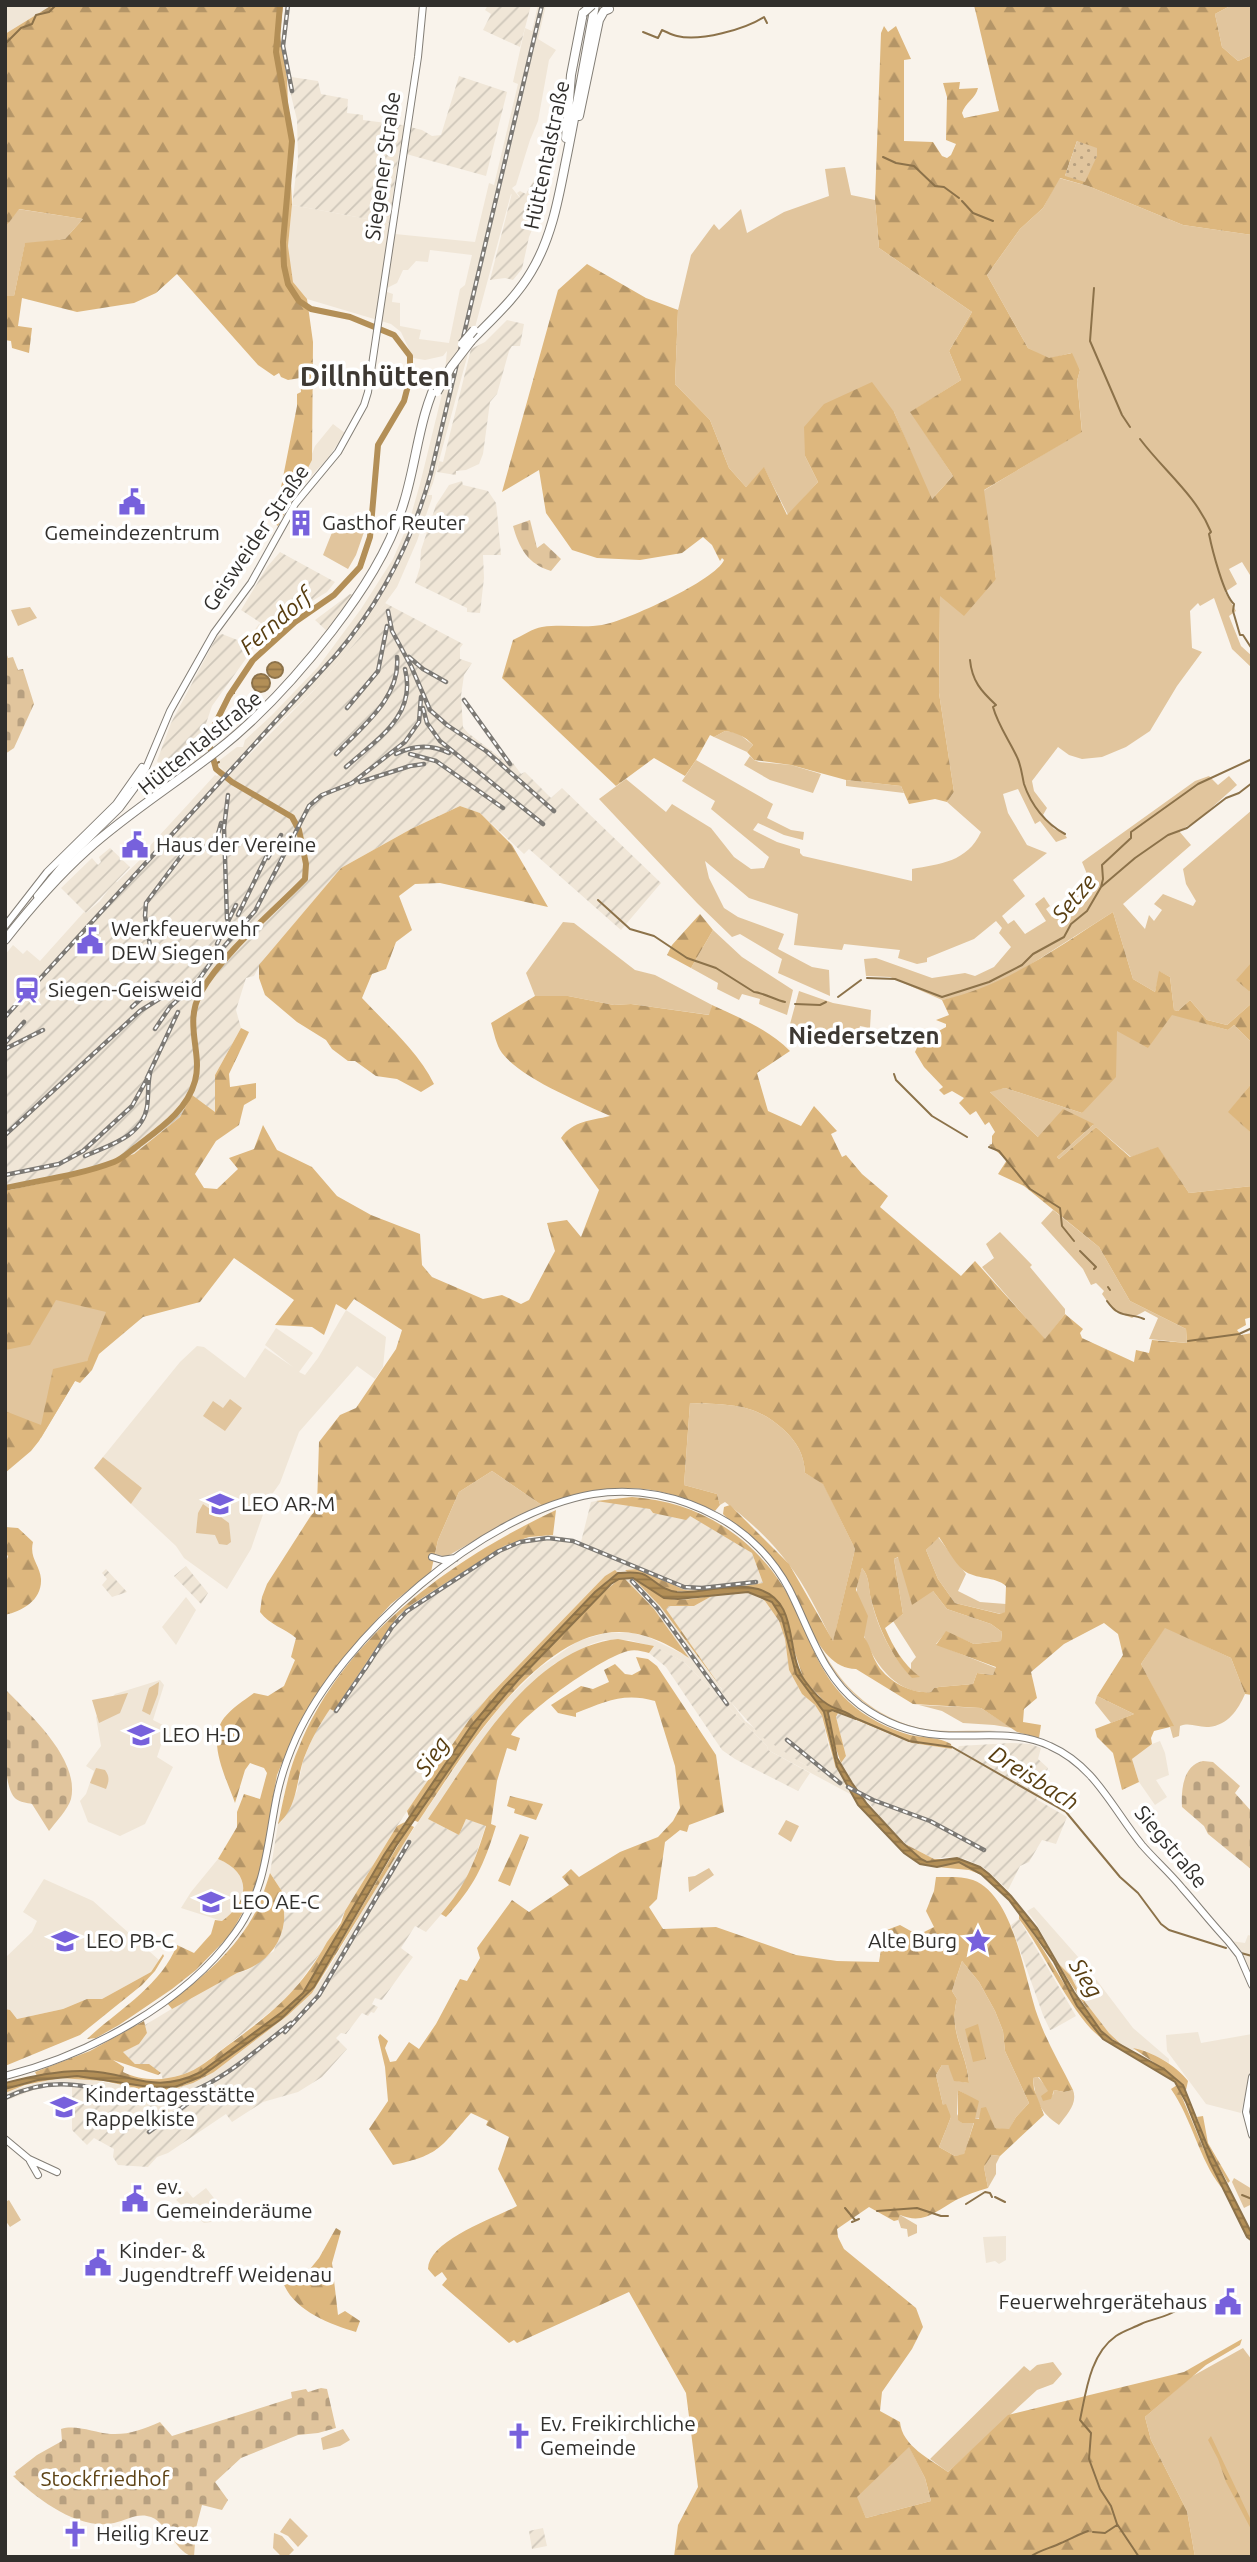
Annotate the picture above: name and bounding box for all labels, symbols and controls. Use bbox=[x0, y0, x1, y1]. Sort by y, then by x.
street label: Hüttentalstraße bbox=[519, 78, 574, 231]
street label: Siegener Straße bbox=[360, 90, 404, 242]
district label: Dillnhütten bbox=[300, 360, 450, 391]
street label: Geisweider Straße bbox=[197, 460, 313, 615]
public building icon: Gemeindezentrum bbox=[117, 487, 147, 517]
building icon: Gasthof Reuter bbox=[286, 508, 316, 538]
place label: Gasthof Reuter bbox=[322, 510, 466, 534]
place label: Gemeindezentrum bbox=[44, 520, 220, 544]
water label: Ferndorf bbox=[234, 580, 320, 660]
street label: Hüttentalstraße bbox=[133, 685, 266, 799]
public building icon: Haus der Vereine bbox=[120, 830, 150, 860]
place label: Haus der Vereine bbox=[156, 832, 316, 856]
water label: Setze bbox=[1046, 868, 1101, 927]
place label: Werkfeuerwehr DEW Siegen bbox=[111, 916, 260, 964]
public building icon: Werkfeuerwehr DEW Siegen bbox=[75, 926, 105, 956]
station icon: Siegen-Geisweid bbox=[12, 975, 42, 1005]
place label: Siegen-Geisweid bbox=[48, 977, 202, 1001]
district label: Niedersetzen bbox=[788, 1022, 940, 1049]
school or university icon: LEO AR-M bbox=[205, 1489, 235, 1519]
place label: LEO AR-M bbox=[241, 1491, 335, 1515]
school or university icon: LEO H-D bbox=[126, 1720, 156, 1750]
place label: LEO H-D bbox=[162, 1722, 241, 1746]
water label: Sieg bbox=[409, 1732, 454, 1781]
water label: Dreisbach bbox=[985, 1740, 1083, 1815]
street label: Siegstraße bbox=[1130, 1800, 1213, 1892]
school or university icon: LEO AE-C bbox=[196, 1887, 226, 1917]
place label: LEO AE-C bbox=[232, 1889, 320, 1913]
school or university icon: LEO PB-C bbox=[50, 1926, 80, 1956]
place icon: Alte Burg bbox=[963, 1926, 993, 1956]
place label: LEO PB-C bbox=[86, 1928, 174, 1952]
place label: Alte Burg bbox=[868, 1928, 957, 1952]
water label: Sieg bbox=[1064, 1953, 1108, 2002]
place label: Kindertagesstätte Rappelkiste bbox=[85, 2082, 255, 2130]
school or university icon: Kindertagesstätte Rappelkiste bbox=[49, 2092, 79, 2122]
place label: ev. Gemeinderäume bbox=[156, 2174, 313, 2222]
public building icon: ev. Gemeinderäume bbox=[120, 2184, 150, 2214]
place label: Kinder- & Jugendtreff Weidenau bbox=[119, 2238, 332, 2286]
public building icon: Kinder- & Jugendtreff Weidenau bbox=[83, 2248, 113, 2278]
public building icon: Feuerwehrgerätehaus bbox=[1213, 2287, 1243, 2317]
place label: Feuerwehrgerätehaus bbox=[999, 2289, 1207, 2313]
place label: Ev. Freikirchliche Gemeinde bbox=[540, 2411, 696, 2459]
church icon: Ev. Freikirchliche Gemeinde bbox=[504, 2421, 534, 2451]
park label: Stockfriedhof bbox=[40, 2466, 171, 2490]
church icon: Heilig Kreuz bbox=[60, 2519, 90, 2549]
place label: Heilig Kreuz bbox=[96, 2521, 209, 2545]

